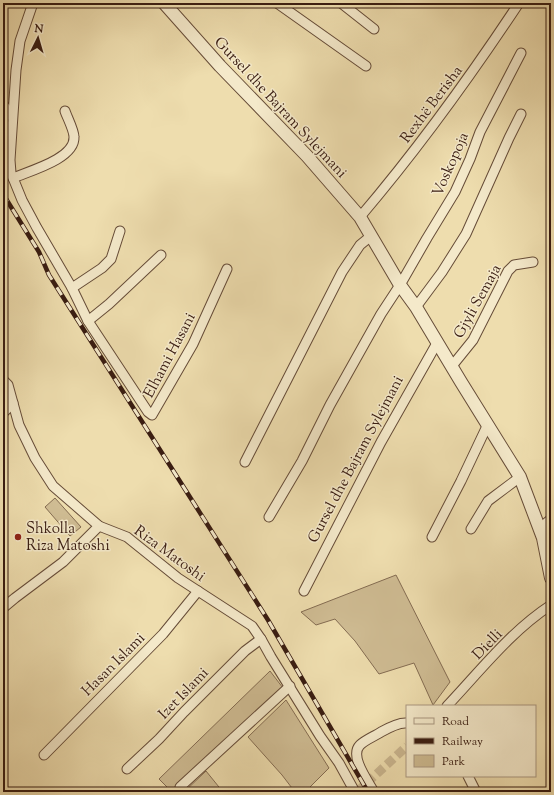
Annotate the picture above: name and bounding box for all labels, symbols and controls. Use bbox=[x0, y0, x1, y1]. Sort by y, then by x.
north arrow bbox=[18, 18, 58, 58]
text: N bbox=[33, 21, 44, 37]
street label: Gursel dhe Bajram Sylejmani bbox=[209, 33, 351, 183]
street label: Rexhë Berisha bbox=[396, 62, 468, 148]
street label: Voskopoja bbox=[428, 129, 475, 200]
street label: Gjyli Semaja bbox=[449, 261, 507, 343]
street label: Elhami Hasani bbox=[139, 309, 202, 402]
street label: Gursel dhe Bajram Sylejmani bbox=[303, 372, 409, 547]
place label: Shkolla Riza Matoshi bbox=[26, 519, 110, 557]
street label: Riza Matoshi bbox=[129, 521, 209, 587]
marker: Shkolla Riza Matoshi bbox=[13, 532, 23, 542]
street label: Dielli bbox=[468, 625, 508, 665]
street label: Hasan Islami bbox=[78, 629, 151, 702]
street label: Izet Islami bbox=[154, 664, 214, 725]
legend bbox=[406, 705, 536, 777]
text: Road bbox=[442, 713, 469, 731]
text: Railway bbox=[442, 733, 483, 751]
text: Park bbox=[442, 753, 465, 771]

